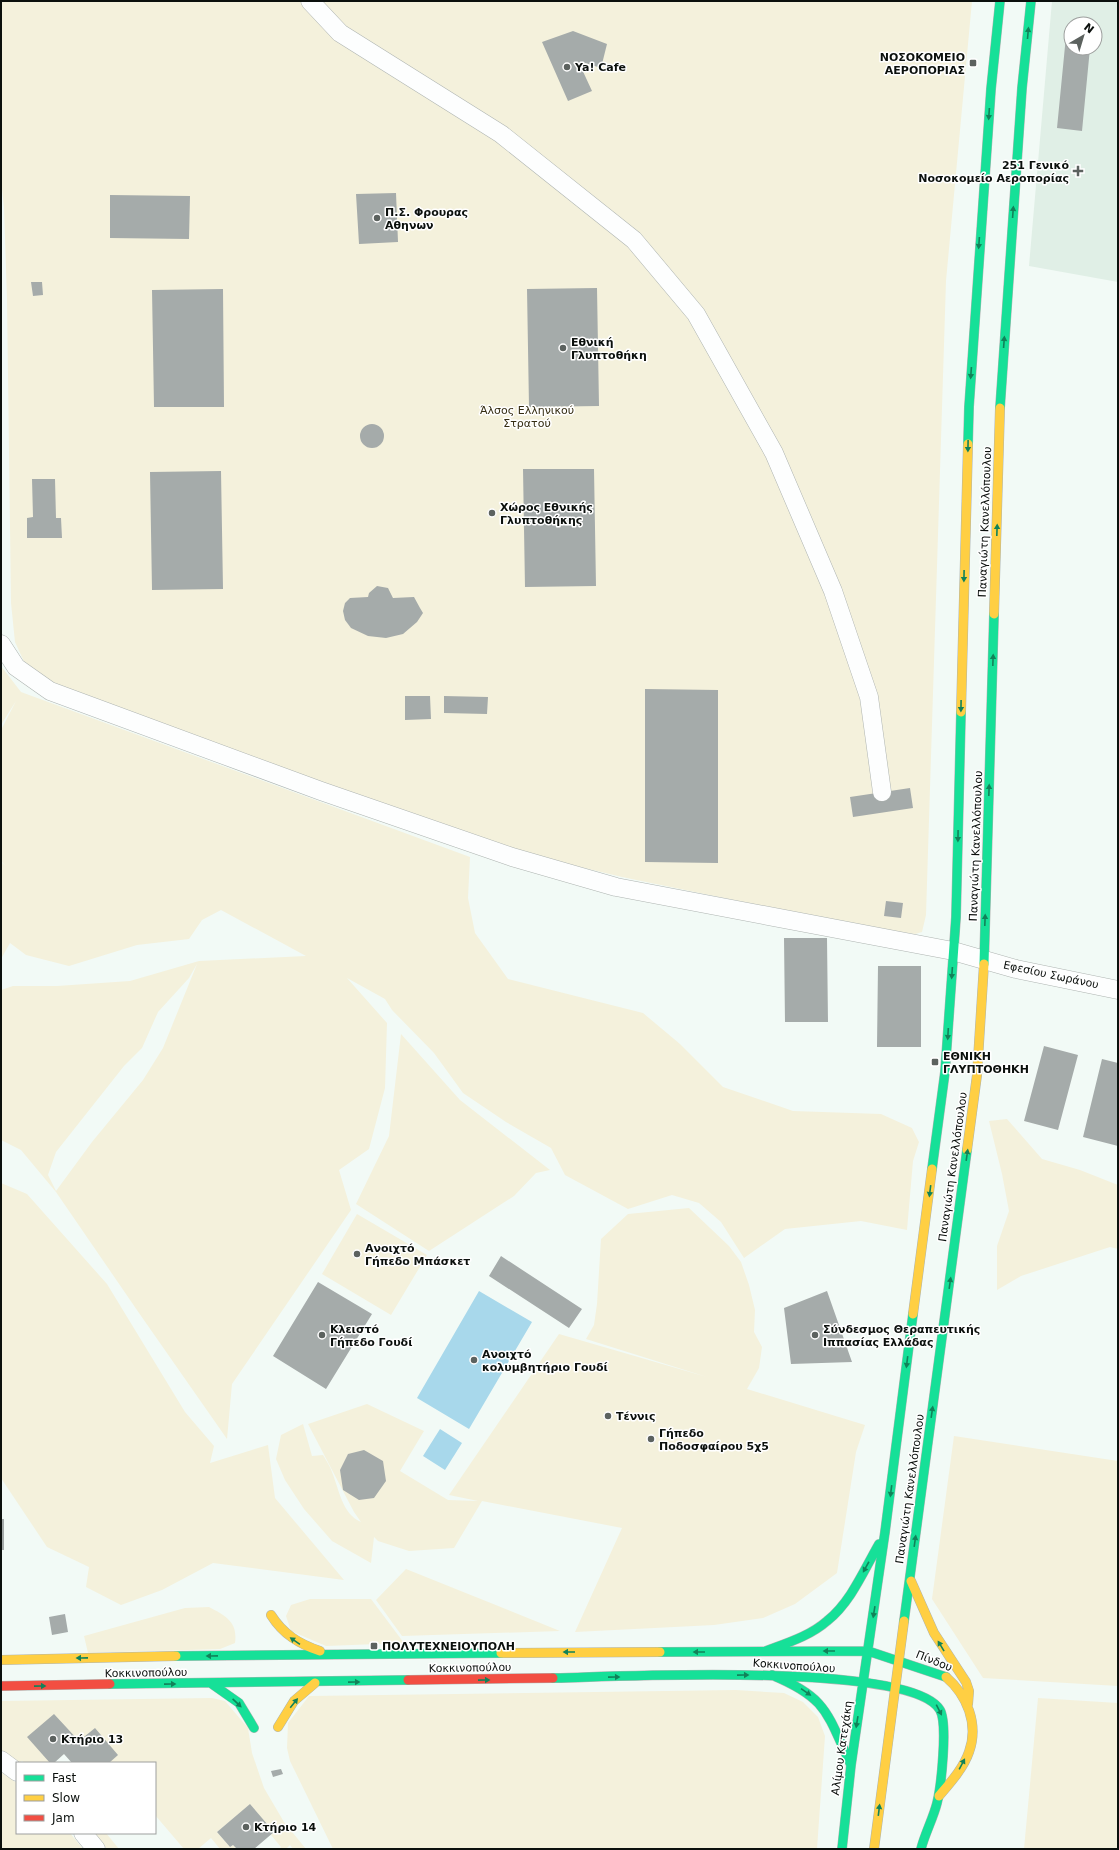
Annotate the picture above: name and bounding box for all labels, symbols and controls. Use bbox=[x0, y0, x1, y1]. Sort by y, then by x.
north arrow bbox=[1063, 16, 1103, 56]
text: N bbox=[1081, 21, 1096, 36]
one-way arrow bbox=[1025, 27, 1032, 39]
place label: ΝΟΣΟΚΟΜΕΙΟ ΑΕΡΟΠΟΡΙΑΣ bbox=[880, 51, 965, 77]
marker: ΝΟΣΟΚΟΜΕΙΟ ΑΕΡΟΠΟΡΙΑΣ bbox=[968, 58, 978, 68]
place label: Ya! Cafe bbox=[574, 61, 626, 74]
marker: Ya! Cafe bbox=[562, 62, 572, 72]
one-way arrow bbox=[985, 108, 992, 120]
place label: 251 Γενικό Νοσοκομείο Αεροπορίας bbox=[918, 159, 1069, 185]
marker: 251 Γενικό Νοσοκομείο Αεροπορίας bbox=[1072, 165, 1084, 177]
place label: Π.Σ. Φρουρας Αθηνων bbox=[385, 206, 468, 232]
one-way arrow bbox=[1009, 206, 1016, 218]
marker: Π.Σ. Φρουρας Αθηνων bbox=[372, 213, 382, 223]
one-way arrow bbox=[976, 237, 983, 249]
place label: Εθνική Γλυπτοθήκη bbox=[571, 336, 647, 362]
one-way arrow bbox=[1001, 336, 1008, 348]
marker: Εθνική Γλυπτοθήκη bbox=[558, 343, 568, 353]
one-way arrow bbox=[967, 367, 974, 379]
park label: Άλσος Ελληνικού Στρατού bbox=[480, 404, 574, 430]
one-way arrow bbox=[964, 440, 971, 452]
street label: Παναγιώτη Κανελλόπουλου bbox=[976, 446, 994, 598]
place label: Χώρος Εθνικής Γλυπτοθήκης bbox=[500, 501, 593, 527]
marker: Χώρος Εθνικής Γλυπτοθήκης bbox=[487, 508, 497, 518]
one-way arrow bbox=[993, 524, 1000, 536]
one-way arrow bbox=[961, 570, 968, 582]
one-way arrow bbox=[990, 653, 996, 666]
one-way arrow bbox=[958, 700, 964, 713]
street label: Παναγιώτη Κανελλόπουλου bbox=[967, 770, 985, 922]
one-way arrow bbox=[986, 783, 992, 796]
one-way arrow bbox=[955, 830, 961, 843]
one-way arrow bbox=[982, 914, 989, 926]
street label: Εφεσίου Σωράνου bbox=[1002, 959, 1100, 991]
one-way arrow bbox=[948, 967, 955, 979]
one-way arrow bbox=[944, 1028, 951, 1040]
place label: ΕΘΝΙΚΗ ΓΛΥΠΤΟΘΗΚΗ bbox=[943, 1050, 1029, 1076]
marker: ΕΘΝΙΚΗ ΓΛΥΠΤΟΘΗΚΗ bbox=[930, 1057, 940, 1067]
street label: Παναγιώτη Κανελλόπουλου bbox=[936, 1091, 970, 1243]
one-way arrow bbox=[963, 1148, 970, 1161]
one-way arrow bbox=[927, 1185, 933, 1197]
place label: Ανοιχτό Γήπεδο Μπάσκετ bbox=[365, 1242, 470, 1268]
marker: Ανοιχτό Γήπεδο Μπάσκετ bbox=[352, 1249, 362, 1259]
one-way arrow bbox=[946, 1277, 953, 1289]
place label: Κλειστό Γήπεδο Γουδί bbox=[330, 1323, 412, 1349]
place label: Σύνδεσμος Θεραπευτικής Ιππασίας Ελλάδας bbox=[823, 1323, 980, 1349]
marker: Κλειστό Γήπεδο Γουδί bbox=[317, 1330, 327, 1340]
marker: Σύνδεσμος Θεραπευτικής Ιππασίας Ελλάδας bbox=[810, 1330, 820, 1340]
place label: Ανοιχτό κολυμβητήριο Γουδί bbox=[482, 1348, 608, 1374]
marker: Ανοιχτό κολυμβητήριο Γουδί bbox=[469, 1355, 479, 1365]
one-way arrow bbox=[904, 1356, 911, 1368]
one-way arrow bbox=[929, 1406, 936, 1418]
place label: Τέννις bbox=[616, 1410, 655, 1423]
marker: Τέννις bbox=[603, 1411, 613, 1421]
street label: Παναγιώτη Κανελλόπουλου bbox=[893, 1413, 927, 1565]
place label: Γήπεδο Ποδοσφαίρου 5χ5 bbox=[659, 1427, 769, 1453]
marker: Γήπεδο Ποδοσφαίρου 5χ5 bbox=[646, 1434, 656, 1444]
one-way arrow bbox=[887, 1485, 894, 1497]
one-way arrow bbox=[912, 1535, 918, 1547]
one-way arrow bbox=[863, 1561, 870, 1572]
one-way arrow bbox=[871, 1606, 877, 1619]
one-way arrow bbox=[290, 1637, 301, 1644]
place label: ΠΟΛΥΤΕΧΝΕΙΟΥΠΟΛΗ bbox=[382, 1640, 515, 1653]
marker: ΠΟΛΥΤΕΧΝΕΙΟΥΠΟΛΗ bbox=[369, 1641, 379, 1651]
one-way arrow bbox=[937, 1641, 945, 1651]
one-way arrow bbox=[822, 1648, 835, 1654]
street label: Πίνδου bbox=[914, 1648, 954, 1674]
one-way arrow bbox=[563, 1649, 575, 1656]
one-way arrow bbox=[692, 1649, 705, 1655]
one-way arrow bbox=[206, 1652, 218, 1659]
one-way arrow bbox=[75, 1655, 88, 1661]
street label: Κοκκινοπούλου bbox=[752, 1657, 836, 1675]
street label: Κοκκινοπούλου bbox=[428, 1661, 512, 1675]
street label: Κοκκινοπούλου bbox=[104, 1666, 188, 1680]
one-way arrow bbox=[737, 1672, 750, 1678]
one-way arrow bbox=[608, 1674, 620, 1681]
one-way arrow bbox=[478, 1677, 491, 1683]
one-way arrow bbox=[348, 1679, 361, 1685]
one-way arrow bbox=[164, 1681, 176, 1688]
one-way arrow bbox=[34, 1683, 47, 1689]
one-way arrow bbox=[801, 1688, 812, 1696]
one-way arrow bbox=[232, 1698, 242, 1708]
one-way arrow bbox=[290, 1698, 299, 1708]
street label: Αλίμου Κατεχάκη bbox=[829, 1700, 855, 1796]
one-way arrow bbox=[936, 1704, 942, 1716]
one-way arrow bbox=[854, 1716, 860, 1728]
place label: Κτήριο 13 bbox=[61, 1733, 123, 1746]
marker: Κτήριο 13 bbox=[48, 1734, 58, 1744]
one-way arrow bbox=[959, 1759, 965, 1770]
legend bbox=[16, 1762, 156, 1834]
text: Fast bbox=[52, 1771, 76, 1785]
text: Slow bbox=[52, 1791, 80, 1805]
one-way arrow bbox=[875, 1804, 882, 1816]
text: Jam bbox=[51, 1811, 75, 1825]
place label: Κτήριο 14 bbox=[254, 1821, 317, 1834]
marker: Κτήριο 14 bbox=[241, 1822, 251, 1832]

